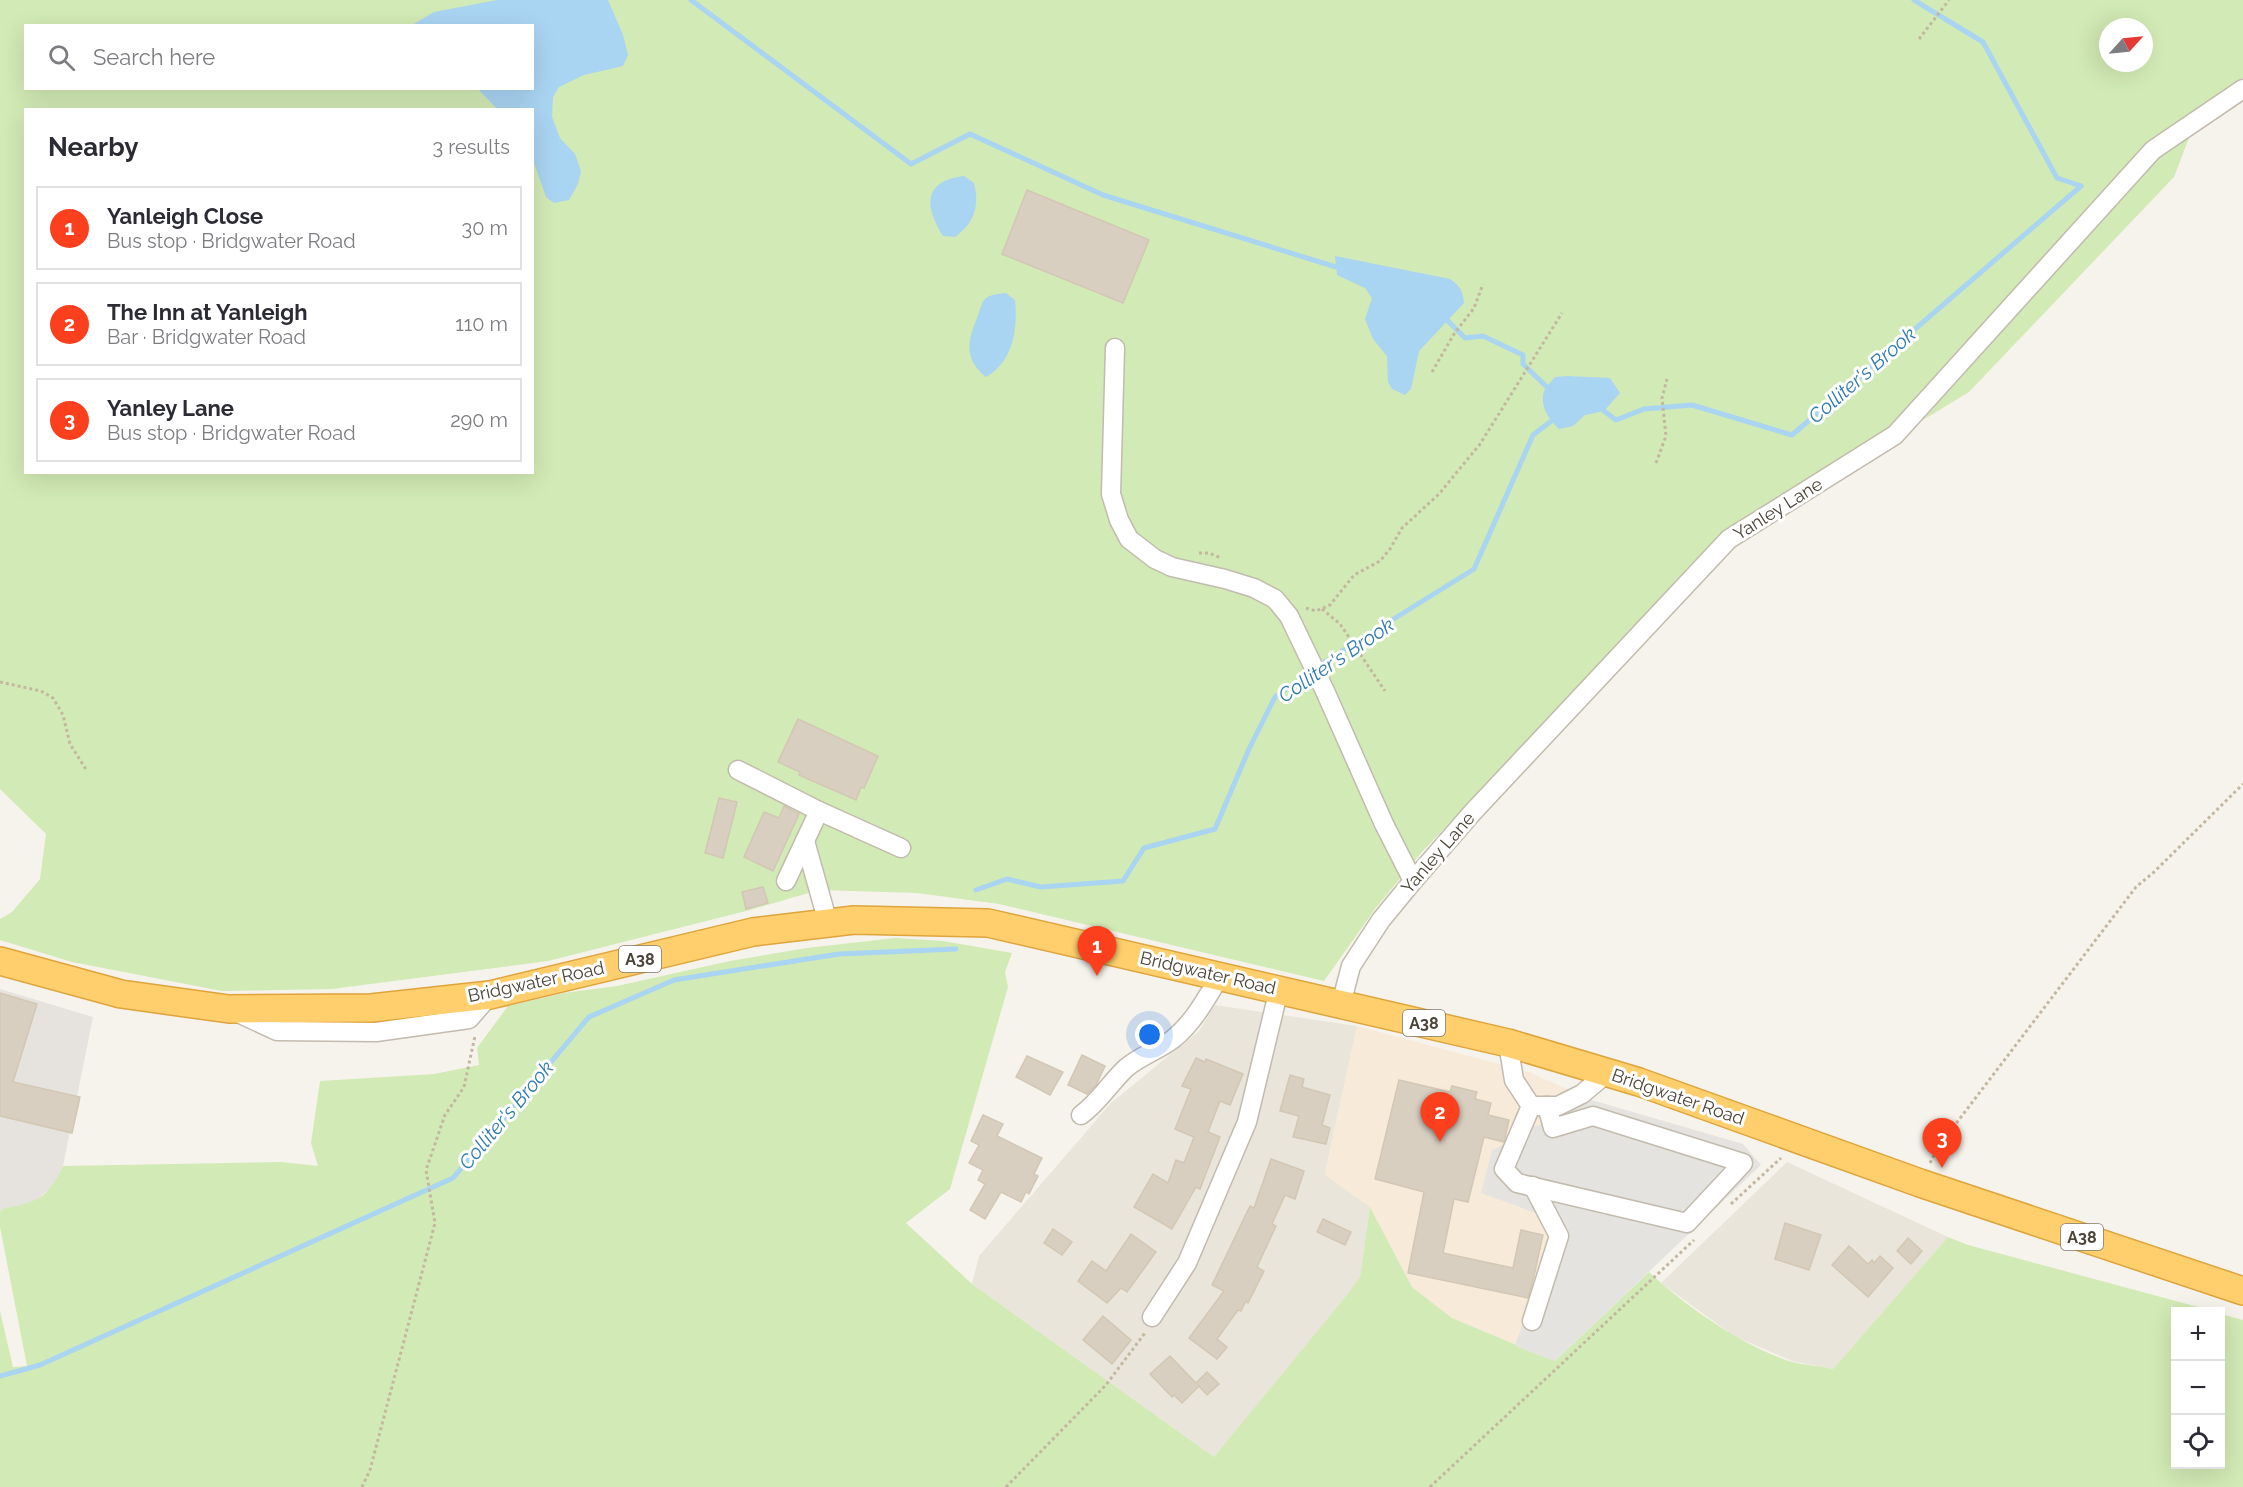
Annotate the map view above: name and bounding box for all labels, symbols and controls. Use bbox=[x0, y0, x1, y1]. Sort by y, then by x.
north arrow bbox=[2099, 18, 2153, 72]
search box bbox=[24, 24, 534, 90]
icon: search bbox=[45, 41, 78, 74]
text: Search here bbox=[93, 44, 215, 70]
text: Nearby bbox=[48, 132, 138, 162]
text: 3 results bbox=[432, 135, 510, 159]
text: Yanleigh Close bbox=[107, 203, 263, 229]
text: 1 bbox=[65, 216, 74, 240]
text: 30 m bbox=[462, 216, 508, 240]
text: Bus stop · Bridgwater Road bbox=[107, 229, 356, 253]
text: The Inn at Yanleigh bbox=[107, 299, 307, 325]
text: 2 bbox=[64, 312, 75, 336]
text: 110 m bbox=[455, 312, 508, 336]
water label: Colliter's Brook bbox=[1803, 322, 1921, 428]
text: Bar · Bridgwater Road bbox=[107, 325, 306, 349]
text: Yanley Lane bbox=[107, 395, 234, 421]
text: 3 bbox=[64, 408, 75, 432]
text: 290 m bbox=[450, 408, 508, 432]
text: Bus stop · Bridgwater Road bbox=[107, 421, 356, 445]
street label: Yanley Lane bbox=[1729, 473, 1826, 544]
water label: Colliter's Brook bbox=[1274, 612, 1399, 708]
street label: Yanley Lane bbox=[1397, 807, 1479, 898]
pin: 1 bbox=[1078, 926, 1116, 976]
road number: A38 bbox=[619, 946, 661, 972]
street label: Bridgwater Road bbox=[1138, 947, 1278, 998]
street label: Bridgwater Road bbox=[466, 957, 606, 1006]
road number: A38 bbox=[1403, 1010, 1445, 1036]
your location bbox=[1135, 1020, 1164, 1049]
water label: Colliter's Brook bbox=[454, 1056, 559, 1174]
street label: Bridgwater Road bbox=[1609, 1064, 1747, 1129]
pin: 2 bbox=[1420, 1092, 1460, 1142]
pin: 3 bbox=[1922, 1118, 1962, 1168]
road number: A38 bbox=[2061, 1224, 2103, 1250]
map controls bbox=[2171, 1307, 2225, 1469]
button: + bbox=[2171, 1307, 2225, 1361]
button: − bbox=[2171, 1361, 2225, 1415]
button: locate bbox=[2171, 1415, 2225, 1469]

